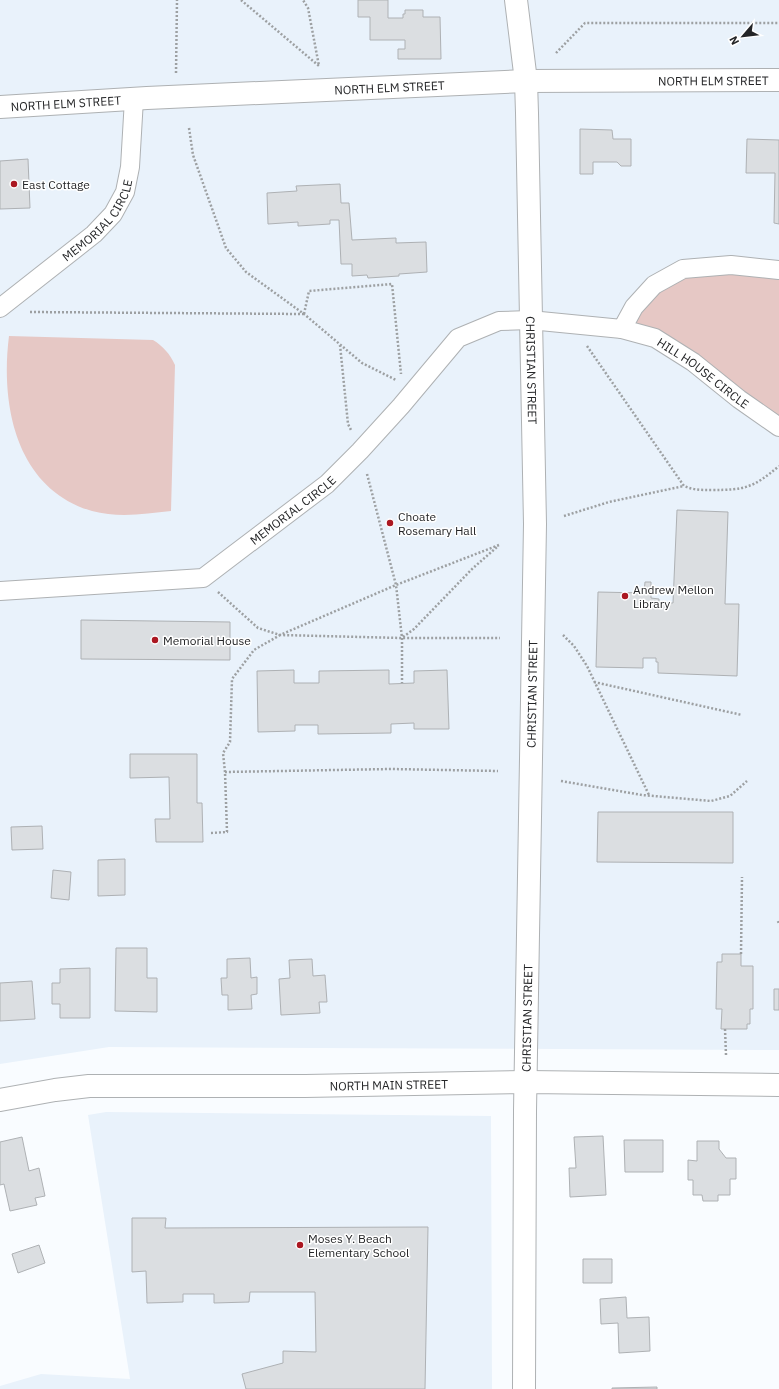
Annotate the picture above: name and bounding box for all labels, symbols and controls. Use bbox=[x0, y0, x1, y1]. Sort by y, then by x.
north arrow bbox=[723, 16, 763, 56]
text: N bbox=[726, 34, 742, 47]
street label: NORTH ELM STREET bbox=[658, 73, 769, 88]
street label: NORTH ELM STREET bbox=[334, 77, 445, 97]
street label: NORTH ELM STREET bbox=[10, 92, 122, 114]
place label: East Cottage bbox=[22, 177, 90, 192]
street label: MEMORIAL CIRCLE bbox=[59, 178, 135, 264]
marker: East Cottage bbox=[9, 179, 19, 189]
street label: CHRISTIAN STREET bbox=[523, 316, 541, 425]
street label: HILL HOUSE CIRCLE bbox=[655, 334, 752, 411]
street label: MEMORIAL CIRCLE bbox=[247, 472, 339, 547]
place label: Choate Rosemary Hall bbox=[398, 509, 476, 538]
marker: Choate Rosemary Hall bbox=[385, 518, 395, 528]
place label: Andrew Mellon Library bbox=[633, 582, 714, 611]
marker: Andrew Mellon Library bbox=[620, 591, 630, 601]
place label: Memorial House bbox=[163, 633, 251, 648]
marker: Memorial House bbox=[150, 635, 160, 645]
street label: CHRISTIAN STREET bbox=[524, 640, 540, 748]
street label: CHRISTIAN STREET bbox=[519, 964, 535, 1072]
street label: NORTH MAIN STREET bbox=[329, 1076, 448, 1093]
place label: Moses Y. Beach Elementary School bbox=[308, 1231, 409, 1260]
marker: Moses Y. Beach Elementary School bbox=[295, 1240, 305, 1250]

